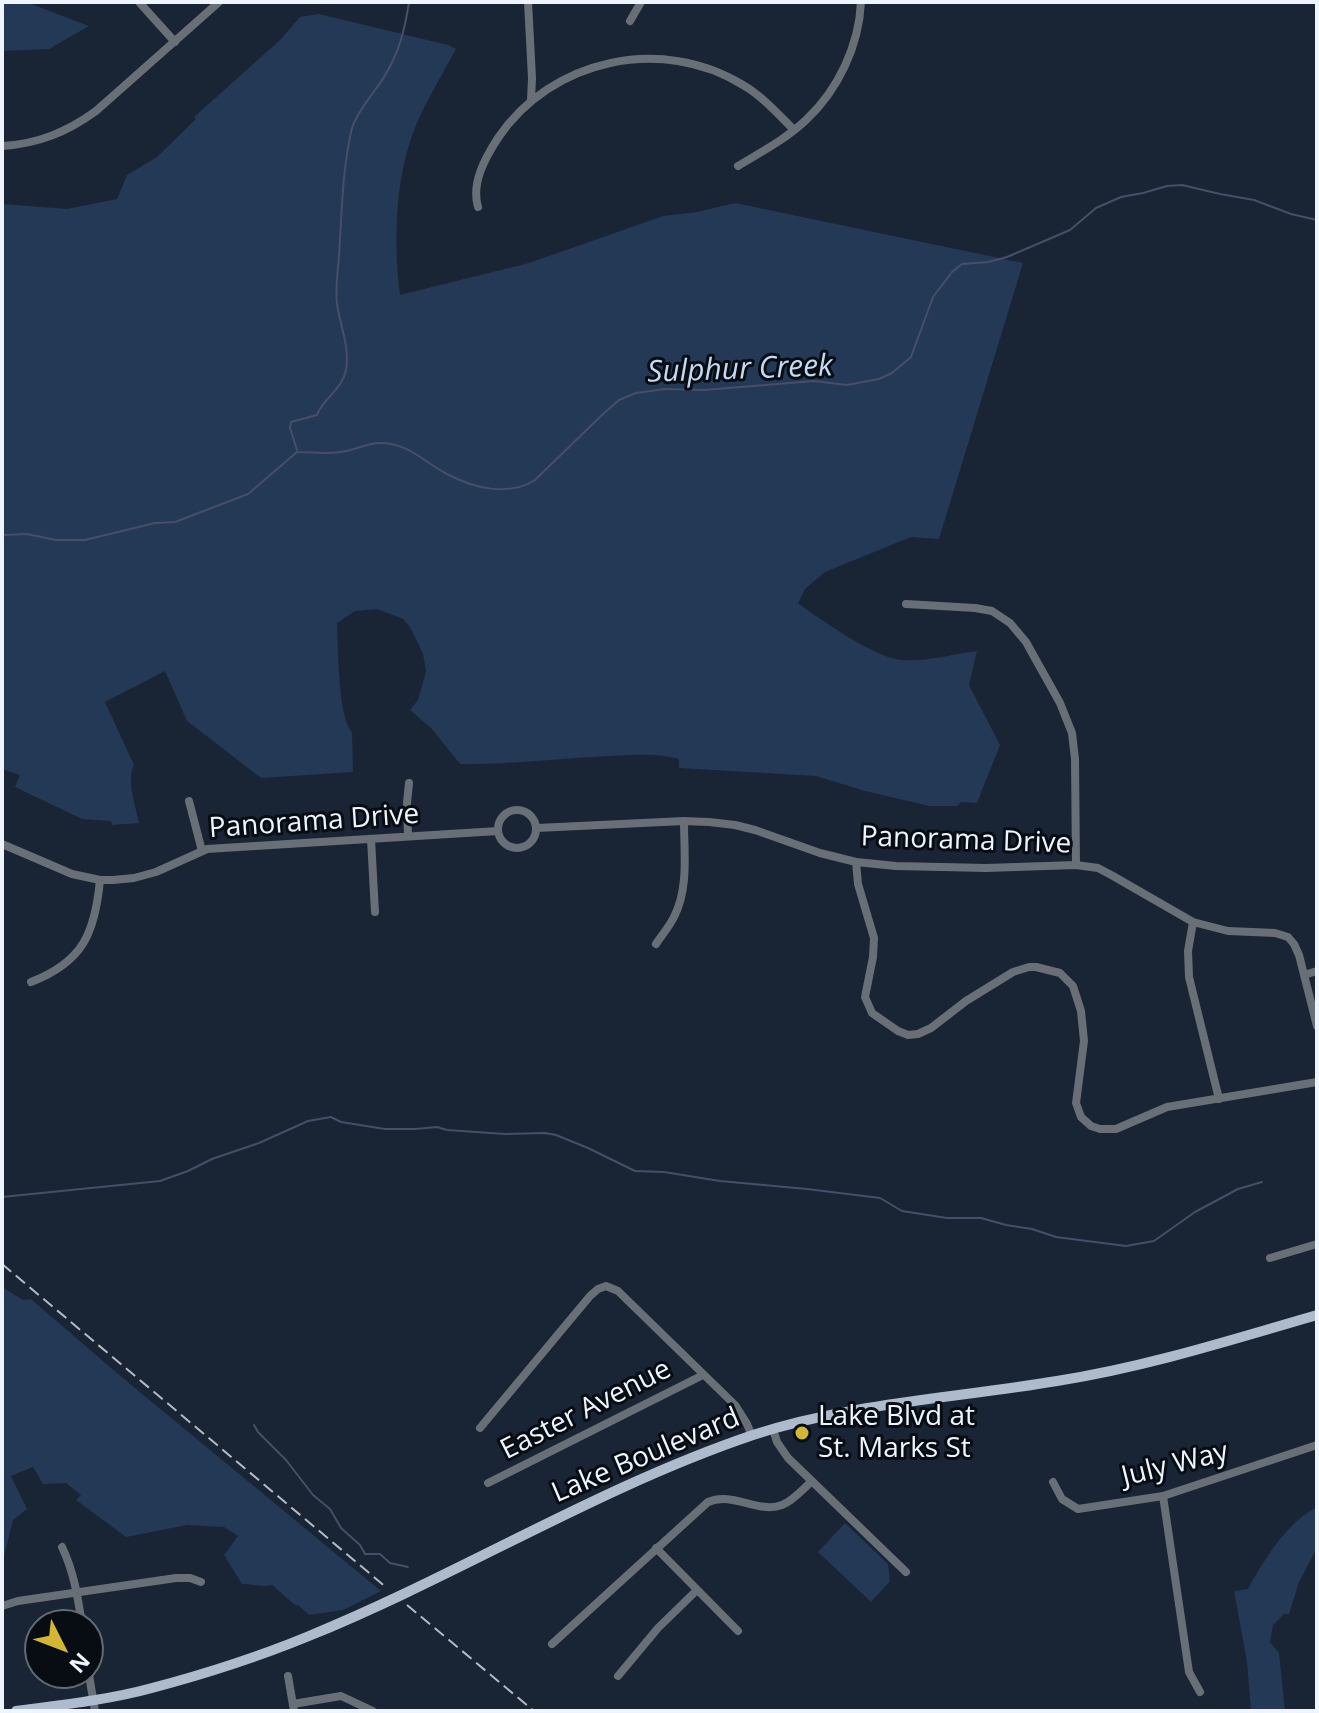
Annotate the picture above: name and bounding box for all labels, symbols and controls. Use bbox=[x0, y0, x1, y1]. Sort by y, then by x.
water label: Sulphur Creek bbox=[647, 349, 833, 391]
street label: Panorama Drive bbox=[208, 798, 420, 846]
street label: Panorama Drive bbox=[860, 821, 1072, 861]
street label: Easter Avenue bbox=[495, 1353, 677, 1467]
place label: Lake Blvd at St. Marks St bbox=[818, 1400, 975, 1466]
street label: Lake Boulevard bbox=[547, 1401, 745, 1511]
marker: Lake Blvd at St. Marks St bbox=[793, 1424, 811, 1442]
street label: July Way bbox=[1118, 1436, 1232, 1494]
north arrow bbox=[24, 1609, 104, 1689]
text: N bbox=[63, 1647, 97, 1680]

